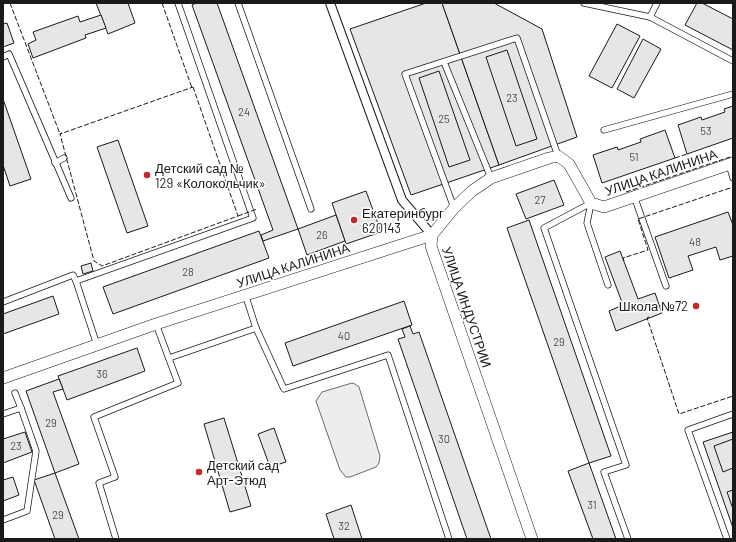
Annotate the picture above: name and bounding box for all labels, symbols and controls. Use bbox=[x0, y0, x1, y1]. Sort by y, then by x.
house number: 23 bbox=[506, 91, 518, 104]
house number: 24 bbox=[238, 105, 250, 118]
house number: 25 bbox=[438, 112, 450, 125]
house number: 53 bbox=[700, 124, 712, 137]
street label: УЛИЦА КАЛИНИНА bbox=[603, 145, 720, 199]
house number: 51 bbox=[629, 150, 639, 163]
place label: Детский сад № 129 «Колокольчик» bbox=[155, 160, 265, 191]
marker: Детский сад № 129 «Колокольчик» bbox=[142, 170, 152, 180]
house number: 27 bbox=[534, 193, 546, 206]
place label: Екатеринбург 620143 bbox=[362, 205, 444, 236]
marker: Екатеринбург 620143 bbox=[349, 215, 359, 225]
house number: 26 bbox=[316, 228, 328, 241]
house number: 48 bbox=[689, 235, 701, 248]
street label: УЛИЦА КАЛИНИНА bbox=[235, 239, 352, 291]
street label: УЛИЦА ИНДУСТРИИ bbox=[439, 244, 495, 370]
house number: 28 bbox=[182, 265, 194, 278]
place label: Школа №72 bbox=[619, 298, 688, 314]
marker: Школа №72 bbox=[691, 301, 701, 311]
house number: 40 bbox=[338, 329, 350, 342]
house number: 29 bbox=[553, 335, 565, 348]
house number: 36 bbox=[96, 367, 108, 380]
house number: 29 bbox=[45, 416, 57, 429]
house number: 30 bbox=[438, 432, 450, 445]
house number: 23 bbox=[10, 439, 22, 452]
place label: Детский сад Арт-Этюд bbox=[207, 457, 279, 488]
marker: Детский сад Арт-Этюд bbox=[194, 467, 204, 477]
house number: 31 bbox=[587, 498, 597, 511]
house number: 29 bbox=[52, 508, 64, 521]
house number: 32 bbox=[338, 519, 350, 532]

